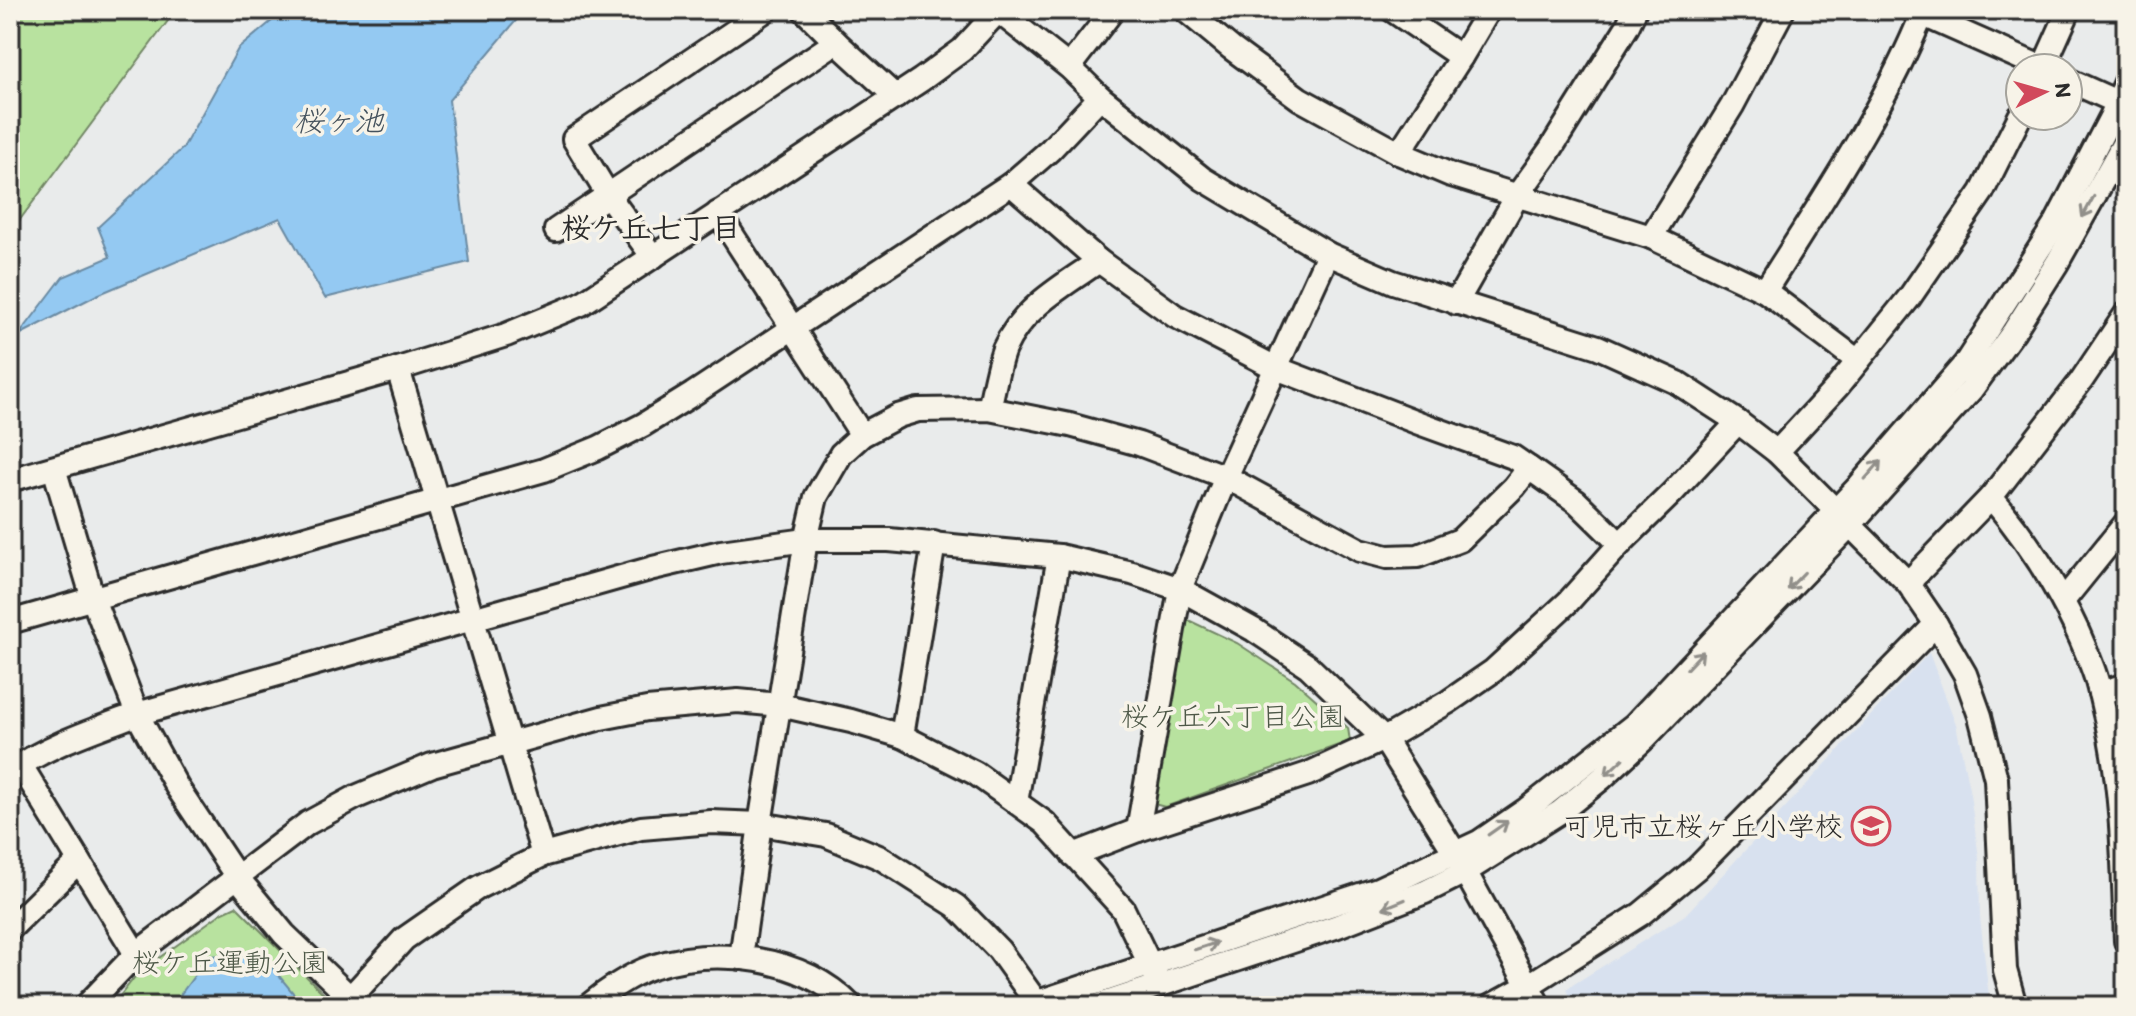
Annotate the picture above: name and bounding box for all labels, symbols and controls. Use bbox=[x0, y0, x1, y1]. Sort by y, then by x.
north arrow bbox=[2004, 52, 2084, 132]
text: N bbox=[2049, 82, 2078, 99]
water label: 桜ヶ池 bbox=[294, 102, 385, 139]
one-way arrow bbox=[2080, 195, 2096, 218]
district label: 桜ケ丘七丁目 bbox=[561, 209, 741, 246]
one-way arrow bbox=[1863, 460, 1881, 481]
one-way arrow bbox=[1787, 571, 1806, 590]
one-way arrow bbox=[1685, 651, 1704, 670]
park label: 桜ケ丘六丁目公園 bbox=[1121, 699, 1345, 733]
one-way arrow bbox=[1605, 758, 1625, 776]
school or university icon: 可児市立桜ヶ丘小学校 bbox=[1850, 805, 1892, 847]
place label: 可児市立桜ヶ丘小学校 bbox=[1563, 809, 1843, 843]
one-way arrow bbox=[1487, 820, 1509, 836]
one-way arrow bbox=[1382, 898, 1407, 912]
one-way arrow bbox=[1193, 938, 1218, 952]
park label: 桜ケ丘運動公園 bbox=[132, 945, 328, 979]

